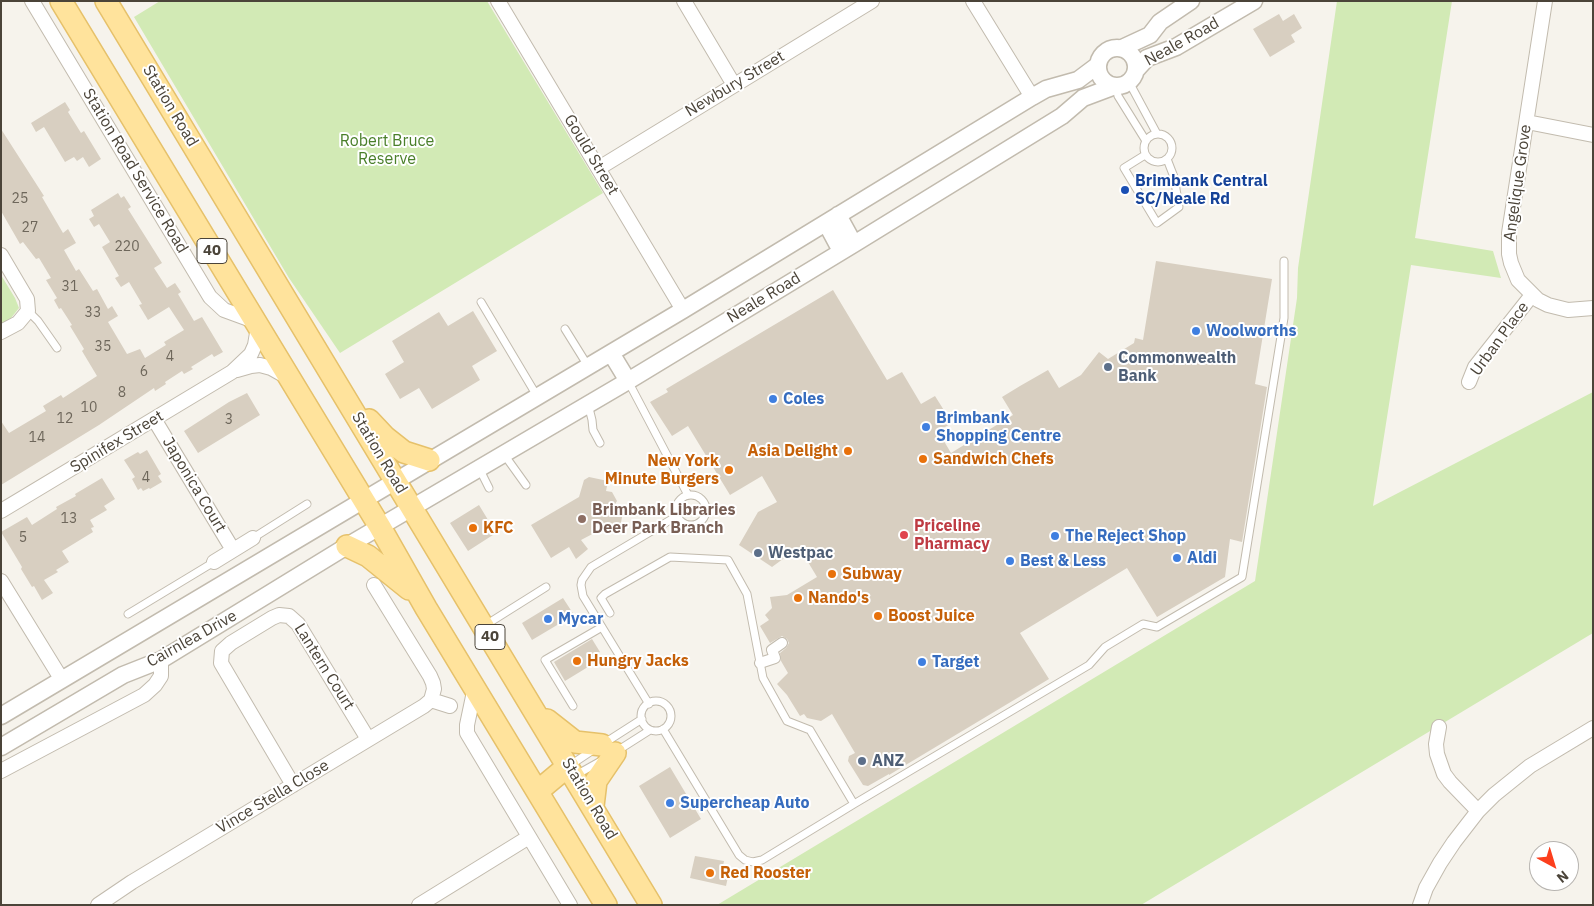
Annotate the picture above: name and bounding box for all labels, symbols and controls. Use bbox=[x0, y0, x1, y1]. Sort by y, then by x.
street label: Neale Road bbox=[1141, 14, 1223, 70]
street label: Newbury Street bbox=[682, 47, 788, 121]
street label: Station Road bbox=[138, 62, 202, 150]
street label: Station Road Service Road bbox=[78, 85, 192, 257]
street label: Gould Street bbox=[559, 111, 623, 199]
street label: Angelique Grove bbox=[1500, 123, 1536, 243]
park label: Robert Bruce Reserve bbox=[340, 131, 434, 169]
place label: Brimbank Central SC/Neale Rd bbox=[1135, 171, 1268, 209]
marker: Brimbank Central SC/Neale Rd bbox=[1119, 184, 1131, 196]
house number: 25 bbox=[12, 191, 28, 207]
house number: 27 bbox=[22, 220, 38, 236]
road number: 40 bbox=[197, 238, 227, 264]
house number: 220 bbox=[114, 239, 140, 255]
street label: Neale Road bbox=[724, 269, 804, 327]
house number: 31 bbox=[62, 279, 78, 295]
street label: Urban Place bbox=[1467, 298, 1533, 380]
house number: 33 bbox=[85, 305, 101, 321]
place label: Woolworths bbox=[1206, 321, 1297, 341]
marker: Woolworths bbox=[1190, 325, 1202, 337]
house number: 35 bbox=[95, 339, 111, 355]
place label: Commonwealth Bank bbox=[1118, 348, 1236, 386]
house number: 4 bbox=[166, 349, 174, 365]
marker: Commonwealth Bank bbox=[1102, 361, 1114, 373]
house number: 6 bbox=[140, 364, 148, 380]
house number: 8 bbox=[118, 385, 126, 401]
place label: Coles bbox=[783, 389, 824, 409]
marker: Coles bbox=[767, 393, 779, 405]
house number: 10 bbox=[81, 400, 97, 416]
street label: Spinifex Street bbox=[67, 407, 167, 477]
place label: Brimbank Shopping Centre bbox=[936, 408, 1061, 446]
street label: Station Road bbox=[347, 409, 411, 497]
house number: 12 bbox=[57, 411, 73, 427]
house number: 3 bbox=[225, 412, 233, 428]
marker: Brimbank Shopping Centre bbox=[920, 421, 932, 433]
house number: 14 bbox=[29, 430, 45, 446]
street label: Japonica Court bbox=[158, 434, 230, 536]
place label: Asia Delight bbox=[747, 441, 838, 461]
marker: Asia Delight bbox=[842, 445, 854, 457]
place label: Sandwich Chefs bbox=[933, 449, 1054, 469]
place label: New York Minute Burgers bbox=[605, 451, 719, 489]
marker: Sandwich Chefs bbox=[917, 453, 929, 465]
marker: New York Minute Burgers bbox=[723, 464, 735, 476]
house number: 4 bbox=[142, 470, 150, 486]
place label: Brimbank Libraries Deer Park Branch bbox=[592, 500, 736, 538]
house number: 13 bbox=[61, 511, 77, 527]
marker: Brimbank Libraries Deer Park Branch bbox=[576, 513, 588, 525]
place label: Priceline Pharmacy bbox=[914, 516, 990, 554]
place label: KFC bbox=[483, 518, 513, 538]
marker: KFC bbox=[467, 522, 479, 534]
place label: The Reject Shop bbox=[1065, 526, 1186, 546]
marker: Priceline Pharmacy bbox=[898, 529, 910, 541]
house number: 5 bbox=[19, 530, 27, 546]
marker: The Reject Shop bbox=[1049, 530, 1061, 542]
place label: Westpac bbox=[768, 543, 833, 563]
marker: Westpac bbox=[752, 547, 764, 559]
place label: Aldi bbox=[1187, 548, 1217, 568]
place label: Best & Less bbox=[1020, 551, 1106, 571]
marker: Aldi bbox=[1171, 552, 1183, 564]
marker: Best & Less bbox=[1004, 555, 1016, 567]
place label: Subway bbox=[842, 564, 902, 584]
marker: Subway bbox=[826, 568, 838, 580]
place label: Nando's bbox=[808, 588, 869, 608]
marker: Nando's bbox=[792, 592, 804, 604]
street label: Cairnlea Drive bbox=[144, 606, 240, 672]
place label: Boost Juice bbox=[888, 606, 975, 626]
place label: Mycar bbox=[558, 609, 603, 629]
marker: Boost Juice bbox=[872, 610, 884, 622]
marker: Mycar bbox=[542, 613, 554, 625]
street label: Lantern Court bbox=[290, 620, 358, 714]
road number: 40 bbox=[475, 624, 505, 650]
place label: Hungry Jacks bbox=[587, 651, 689, 671]
place label: Target bbox=[932, 652, 979, 672]
marker: Hungry Jacks bbox=[571, 655, 583, 667]
marker: Target bbox=[916, 656, 928, 668]
place label: ANZ bbox=[872, 751, 904, 771]
street label: Station Road bbox=[557, 755, 621, 843]
marker: ANZ bbox=[856, 755, 868, 767]
street label: Vince Stella Close bbox=[213, 756, 333, 838]
place label: Supercheap Auto bbox=[680, 793, 810, 813]
marker: Supercheap Auto bbox=[664, 797, 676, 809]
north arrow bbox=[1529, 841, 1579, 891]
place label: Red Rooster bbox=[720, 863, 811, 883]
marker: Red Rooster bbox=[704, 867, 716, 879]
text: N bbox=[1553, 867, 1572, 887]

